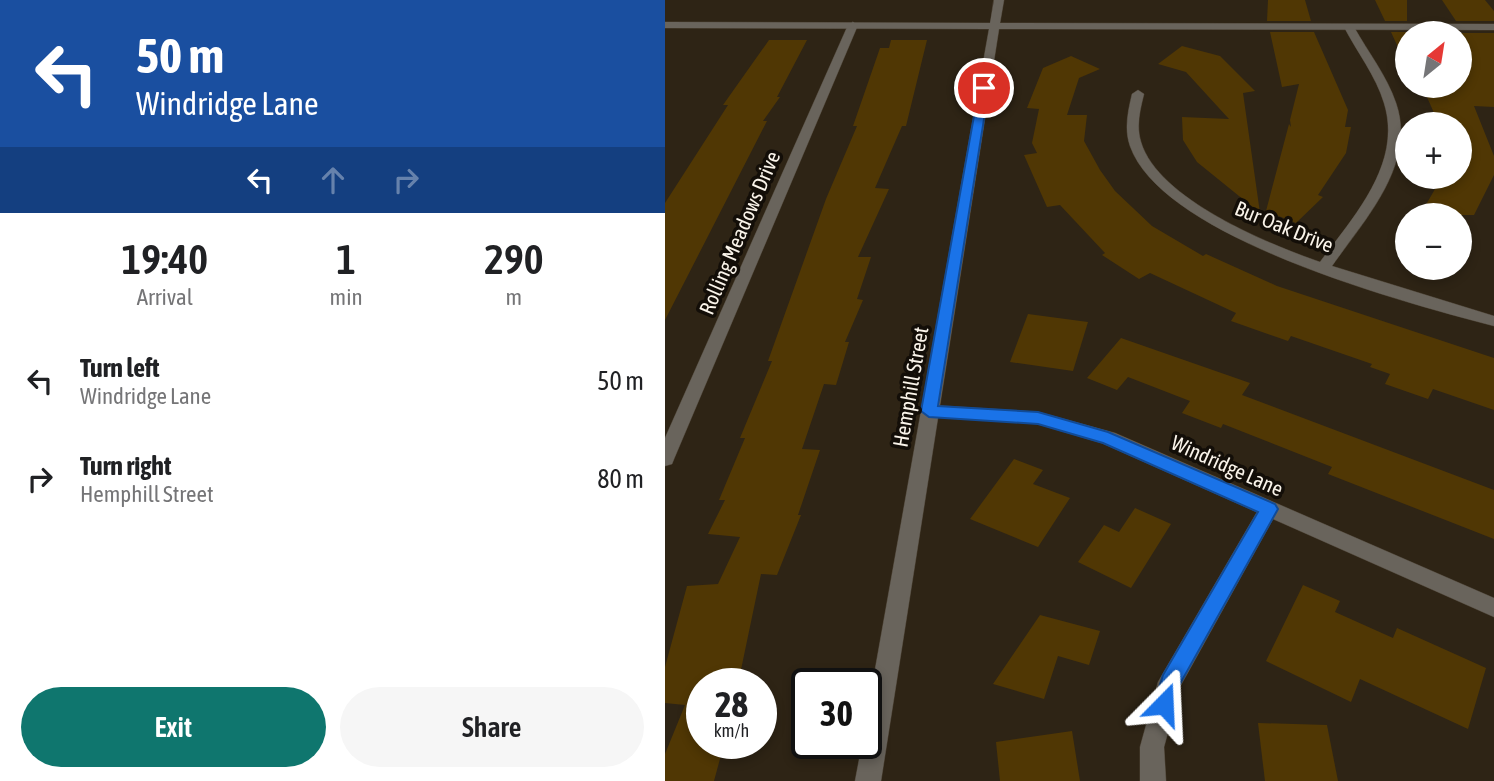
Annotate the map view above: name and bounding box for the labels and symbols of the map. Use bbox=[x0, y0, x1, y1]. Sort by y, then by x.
north arrow bbox=[1395, 21, 1472, 98]
pin bbox=[954, 58, 1014, 118]
street label: Rolling Meadows Drive bbox=[694, 147, 784, 318]
street label: Bur Oak Drive bbox=[1232, 195, 1337, 257]
street label: Hemphill Street bbox=[888, 325, 932, 449]
street label: Windridge Lane bbox=[1168, 430, 1287, 500]
position arrow bbox=[1127, 667, 1201, 741]
speed limit sign: 30 bbox=[791, 668, 882, 759]

